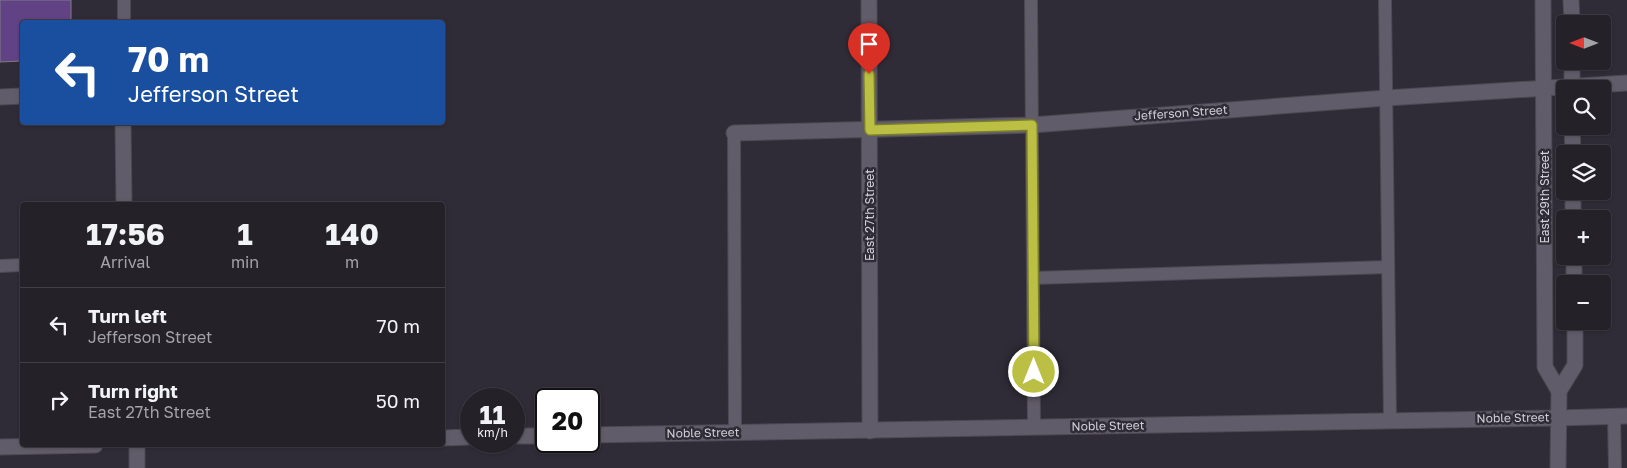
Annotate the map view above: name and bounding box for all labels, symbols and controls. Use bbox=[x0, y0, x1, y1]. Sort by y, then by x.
north arrow bbox=[1556, 15, 1611, 70]
map controls bbox=[1556, 15, 1611, 330]
pin bbox=[848, 23, 890, 74]
icon: arrive bbox=[855, 30, 883, 58]
text: 70 m bbox=[128, 38, 209, 80]
icon: left bbox=[45, 40, 110, 105]
text: Jefferson Street bbox=[128, 80, 299, 107]
button: search bbox=[1556, 80, 1611, 135]
street label: Jefferson Street bbox=[1134, 102, 1228, 123]
button: layers bbox=[1556, 145, 1611, 200]
street label: East 29th Street bbox=[1537, 150, 1552, 244]
street label: East 27th Street bbox=[862, 169, 877, 261]
button: + bbox=[1556, 210, 1611, 265]
text: 17:56 bbox=[86, 216, 165, 252]
text: 1 bbox=[237, 216, 253, 252]
text: 140 bbox=[325, 216, 379, 252]
text: Arrival bbox=[100, 252, 151, 272]
text: min bbox=[231, 252, 259, 272]
text: m bbox=[345, 252, 359, 272]
button: − bbox=[1556, 275, 1611, 330]
text: Turn left bbox=[88, 304, 167, 327]
icon: left bbox=[45, 311, 73, 339]
text: 70 m bbox=[377, 314, 420, 337]
text: Jefferson Street bbox=[88, 327, 212, 347]
position arrow bbox=[1007, 345, 1059, 397]
text: Turn right bbox=[88, 379, 178, 402]
icon: right bbox=[45, 386, 73, 414]
speed limit sign: 20 bbox=[535, 388, 600, 453]
text: 50 m bbox=[376, 389, 420, 412]
text: 11 bbox=[480, 399, 505, 430]
text: East 27th Street bbox=[88, 402, 211, 422]
street label: Noble Street bbox=[1476, 409, 1550, 426]
street label: Noble Street bbox=[1071, 417, 1145, 434]
street label: Noble Street bbox=[666, 424, 740, 441]
text: km/h bbox=[477, 425, 508, 440]

